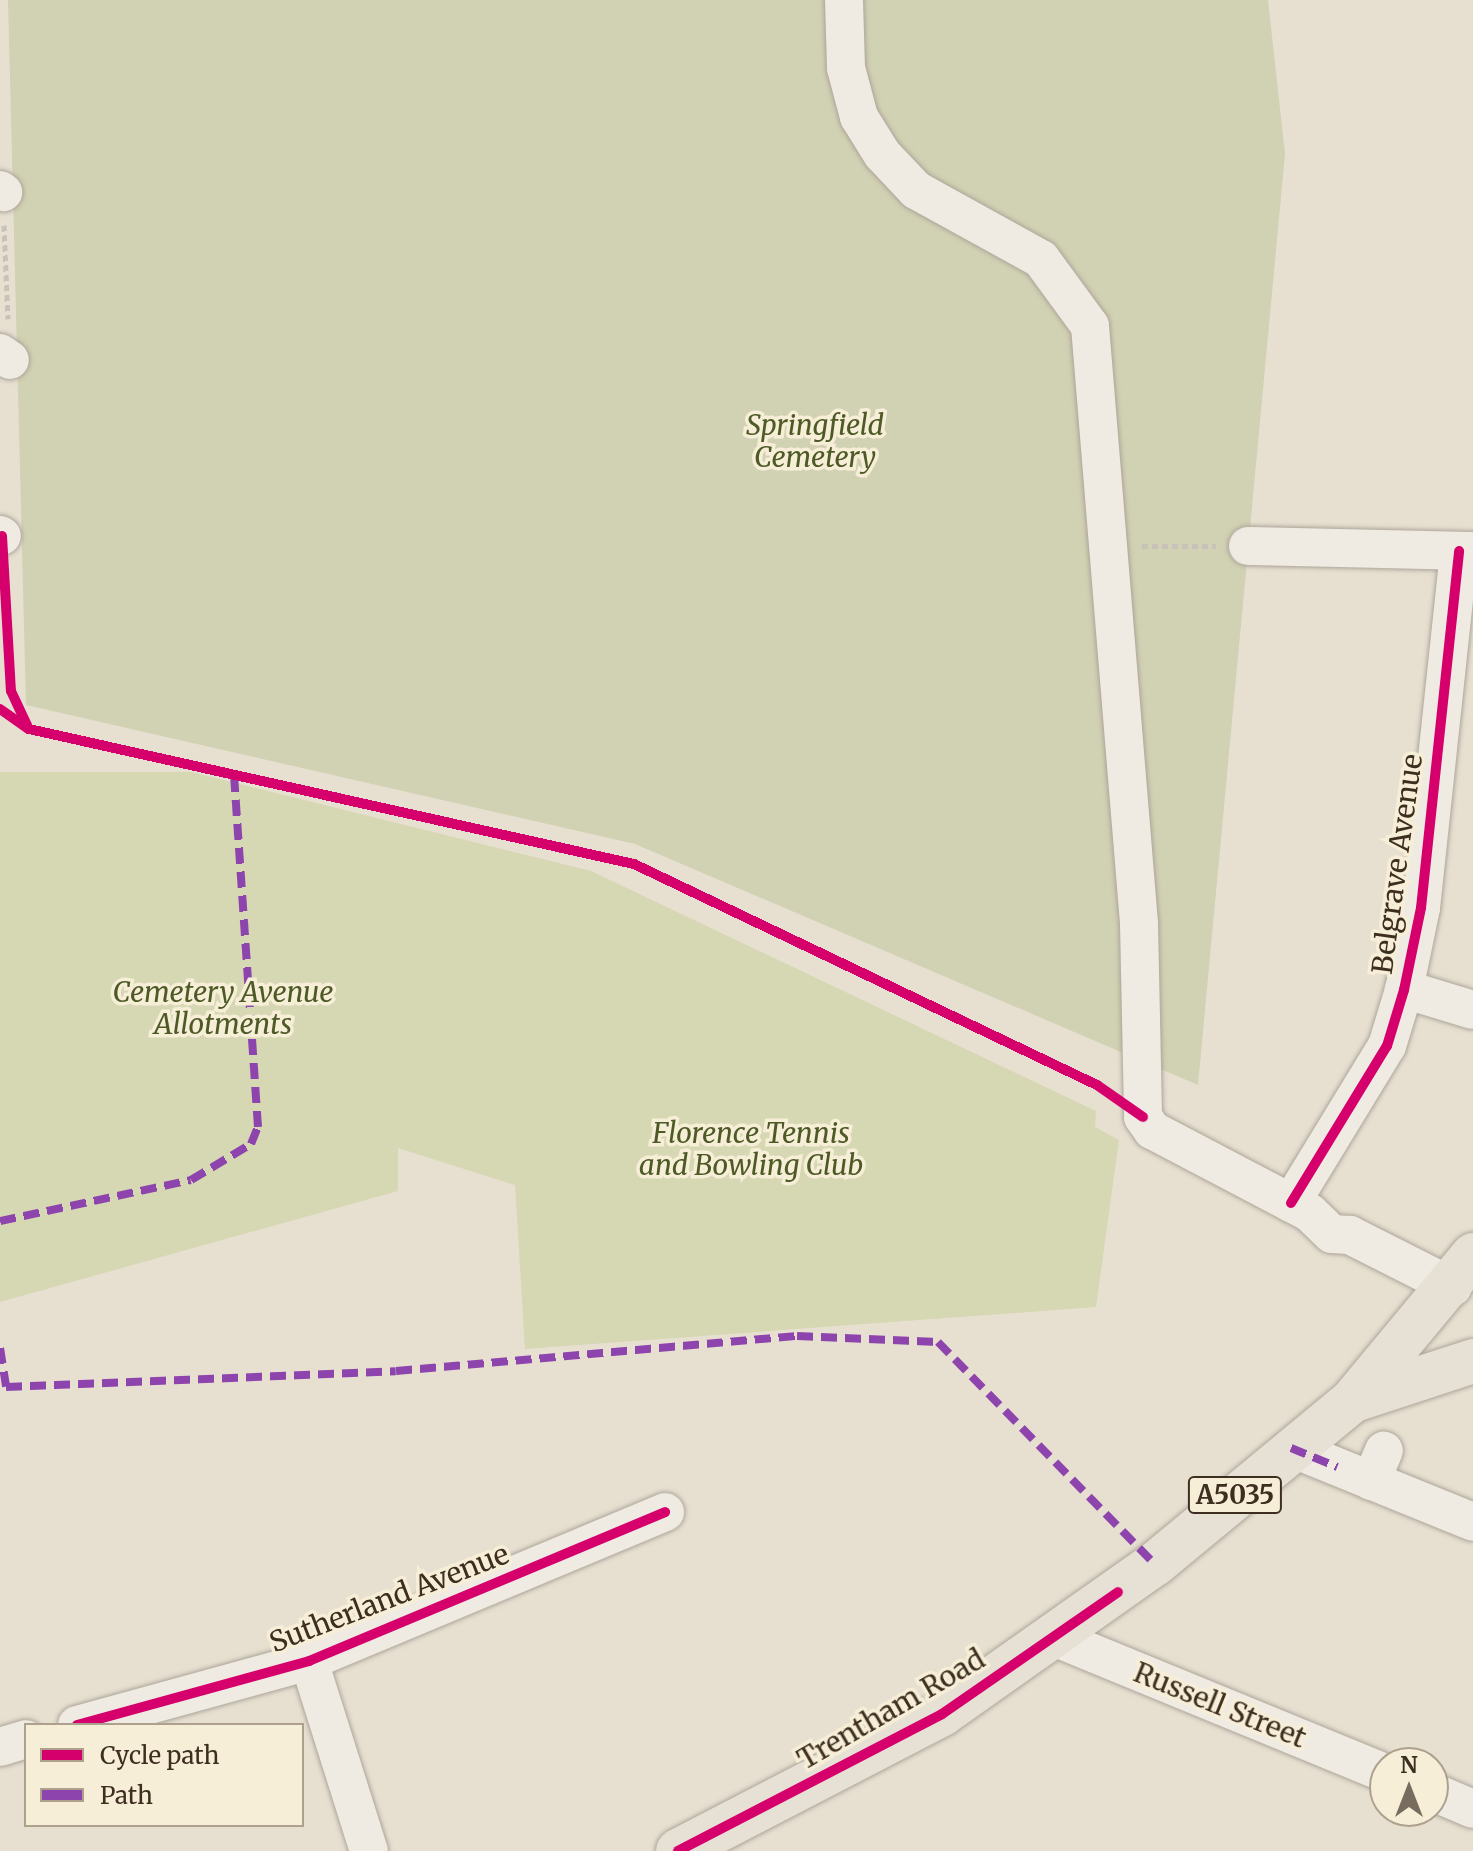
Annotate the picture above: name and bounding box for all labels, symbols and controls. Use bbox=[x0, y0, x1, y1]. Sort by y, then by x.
park label: Springfield Cemetery bbox=[746, 408, 884, 474]
street label: Belgrave Avenue bbox=[1365, 752, 1429, 976]
park label: Cemetery Avenue Allotments bbox=[112, 975, 334, 1041]
park label: Florence Tennis and Bowling Club bbox=[639, 1116, 863, 1182]
road number: A5035 bbox=[1187, 1473, 1283, 1517]
street label: Sutherland Avenue bbox=[265, 1537, 513, 1659]
street label: Trentham Road bbox=[791, 1642, 991, 1776]
street label: Russell Street bbox=[1129, 1655, 1311, 1755]
legend bbox=[24, 1723, 304, 1827]
text: Cycle path bbox=[100, 1740, 219, 1771]
north arrow bbox=[1369, 1747, 1449, 1827]
text: N bbox=[1400, 1751, 1418, 1779]
text: Path bbox=[100, 1780, 153, 1811]

